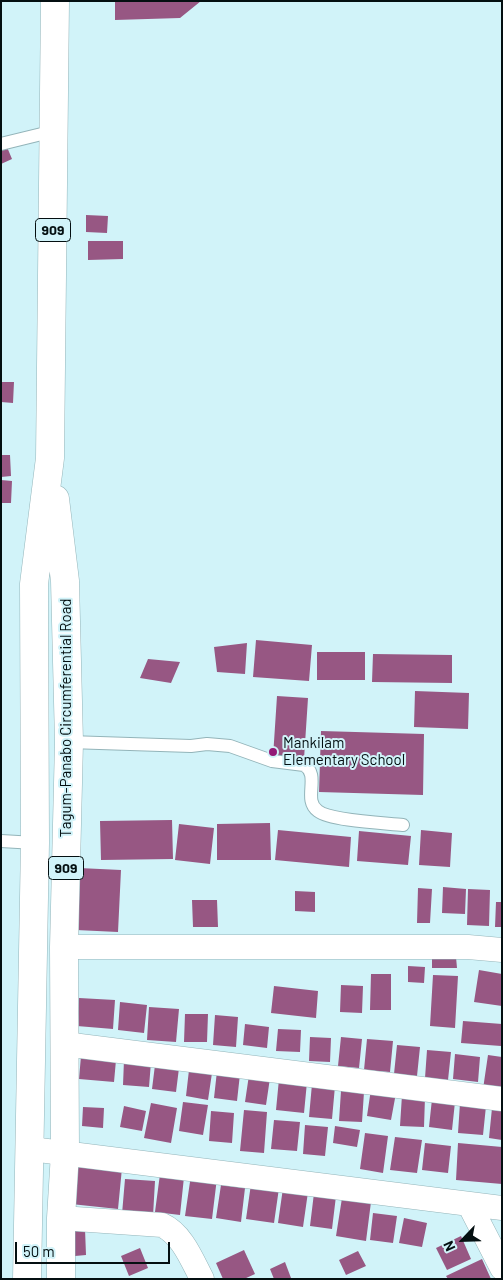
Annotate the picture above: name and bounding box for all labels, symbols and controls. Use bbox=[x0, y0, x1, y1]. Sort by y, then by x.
road number: 909 bbox=[36, 218, 70, 242]
street label: Tagum-Panabo Circumferential Road bbox=[57, 599, 75, 837]
place label: Mankilam Elementary School bbox=[283, 734, 405, 769]
marker: Mankilam Elementary School bbox=[267, 746, 279, 758]
road number: 909 bbox=[48, 856, 84, 880]
north arrow bbox=[438, 1215, 488, 1265]
scale bar bbox=[18, 1232, 172, 1264]
text: N bbox=[439, 1239, 458, 1254]
text: 50 m bbox=[23, 1242, 55, 1260]

